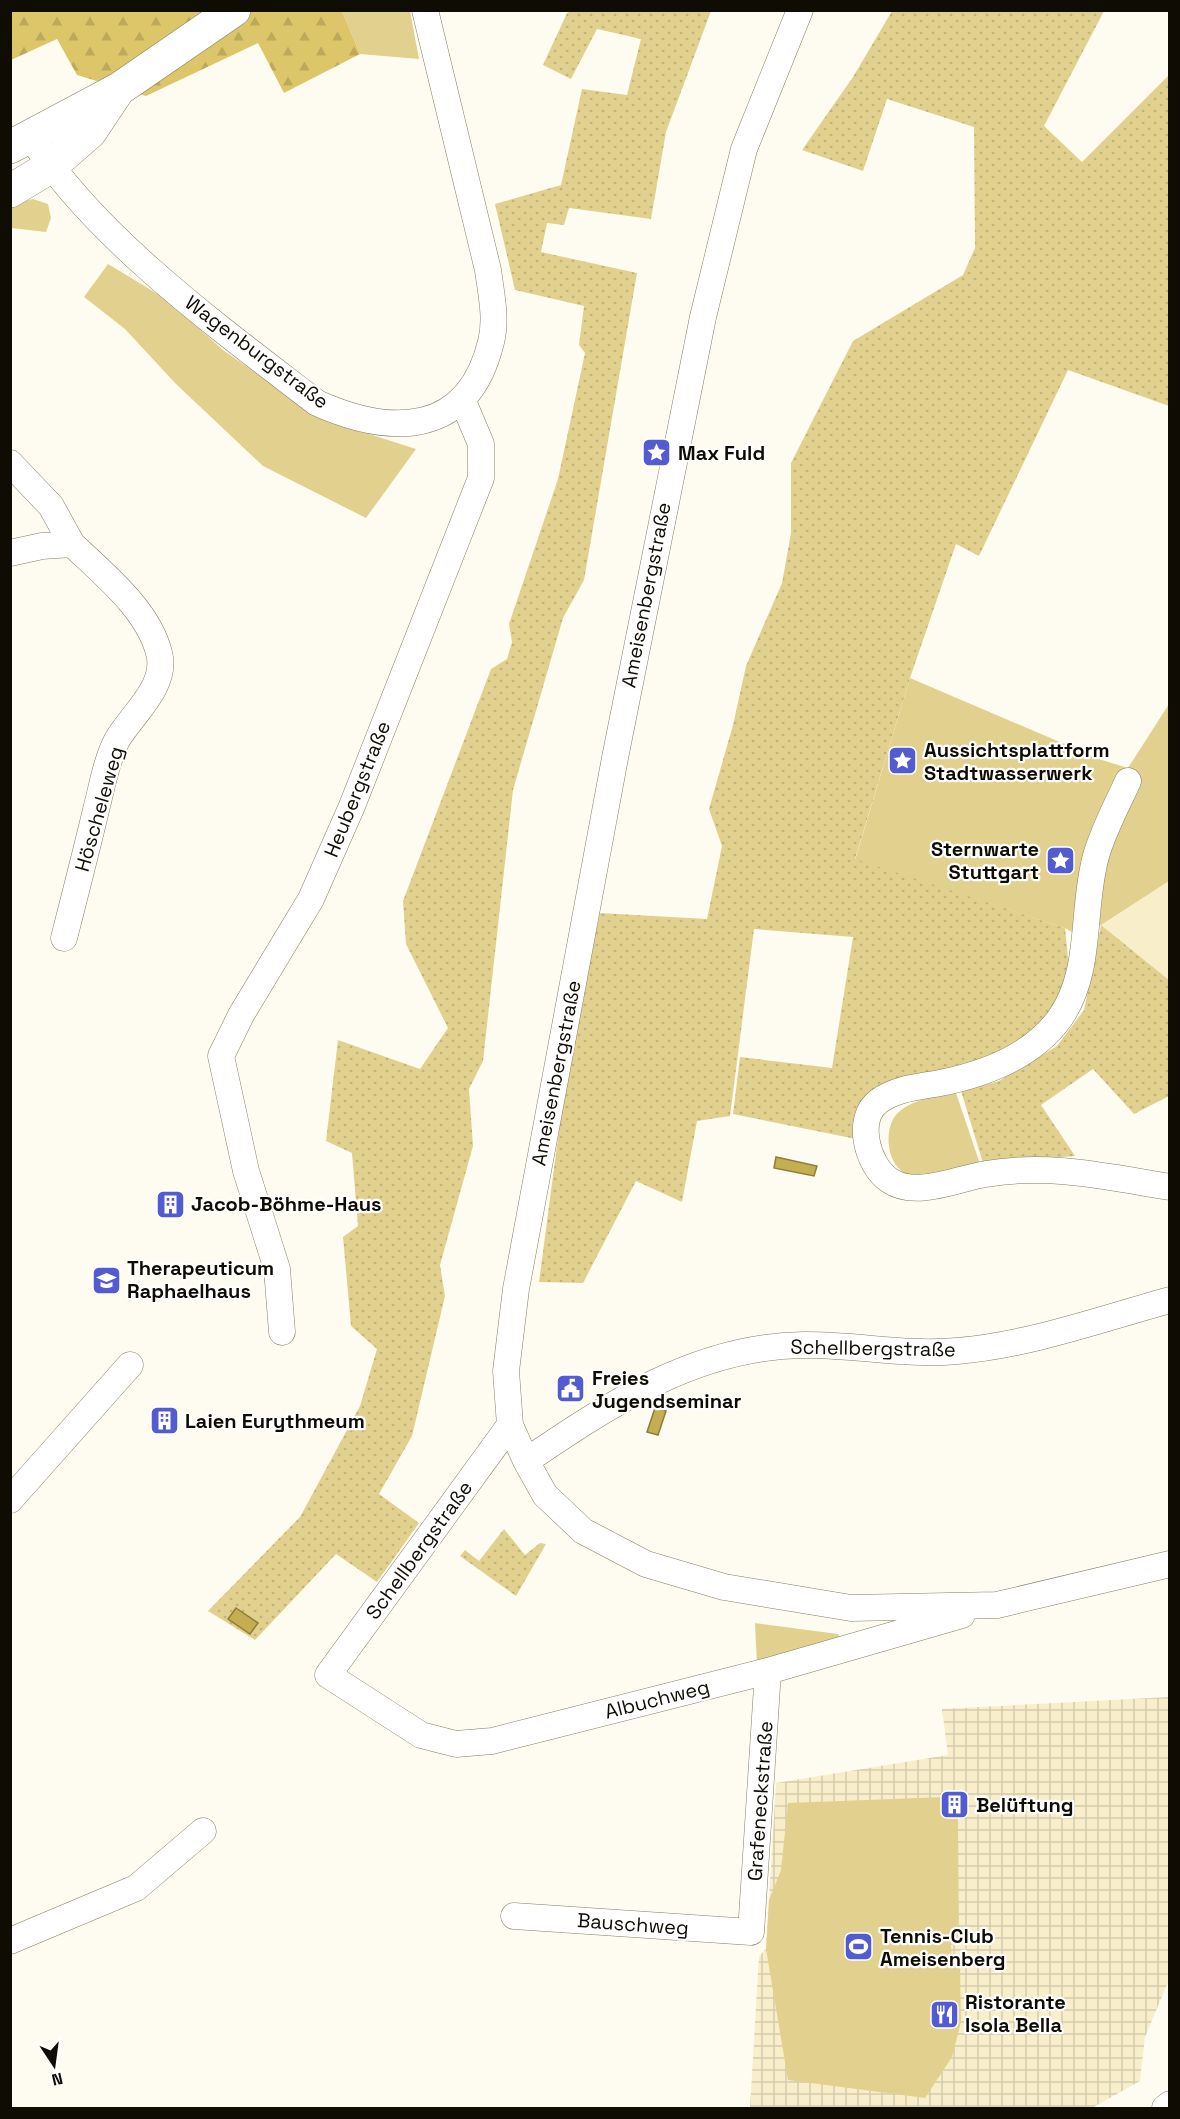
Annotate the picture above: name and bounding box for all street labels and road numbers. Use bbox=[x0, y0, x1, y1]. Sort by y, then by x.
street label: Wagenburgstraße bbox=[180, 289, 334, 415]
street label: Ameisenbergstraße bbox=[615, 500, 677, 690]
street label: Heubergstraße bbox=[318, 717, 396, 861]
street label: Höscheleweg bbox=[69, 743, 129, 875]
street label: Ameisenbergstraße bbox=[525, 978, 587, 1168]
street label: Schellbergstraße bbox=[790, 1334, 956, 1362]
street label: Schellbergstraße bbox=[360, 1475, 478, 1625]
street label: Albuchweg bbox=[602, 1673, 712, 1725]
street label: Grafeneckstraße bbox=[741, 1720, 779, 1882]
street label: Bauschweg bbox=[576, 1907, 690, 1941]

